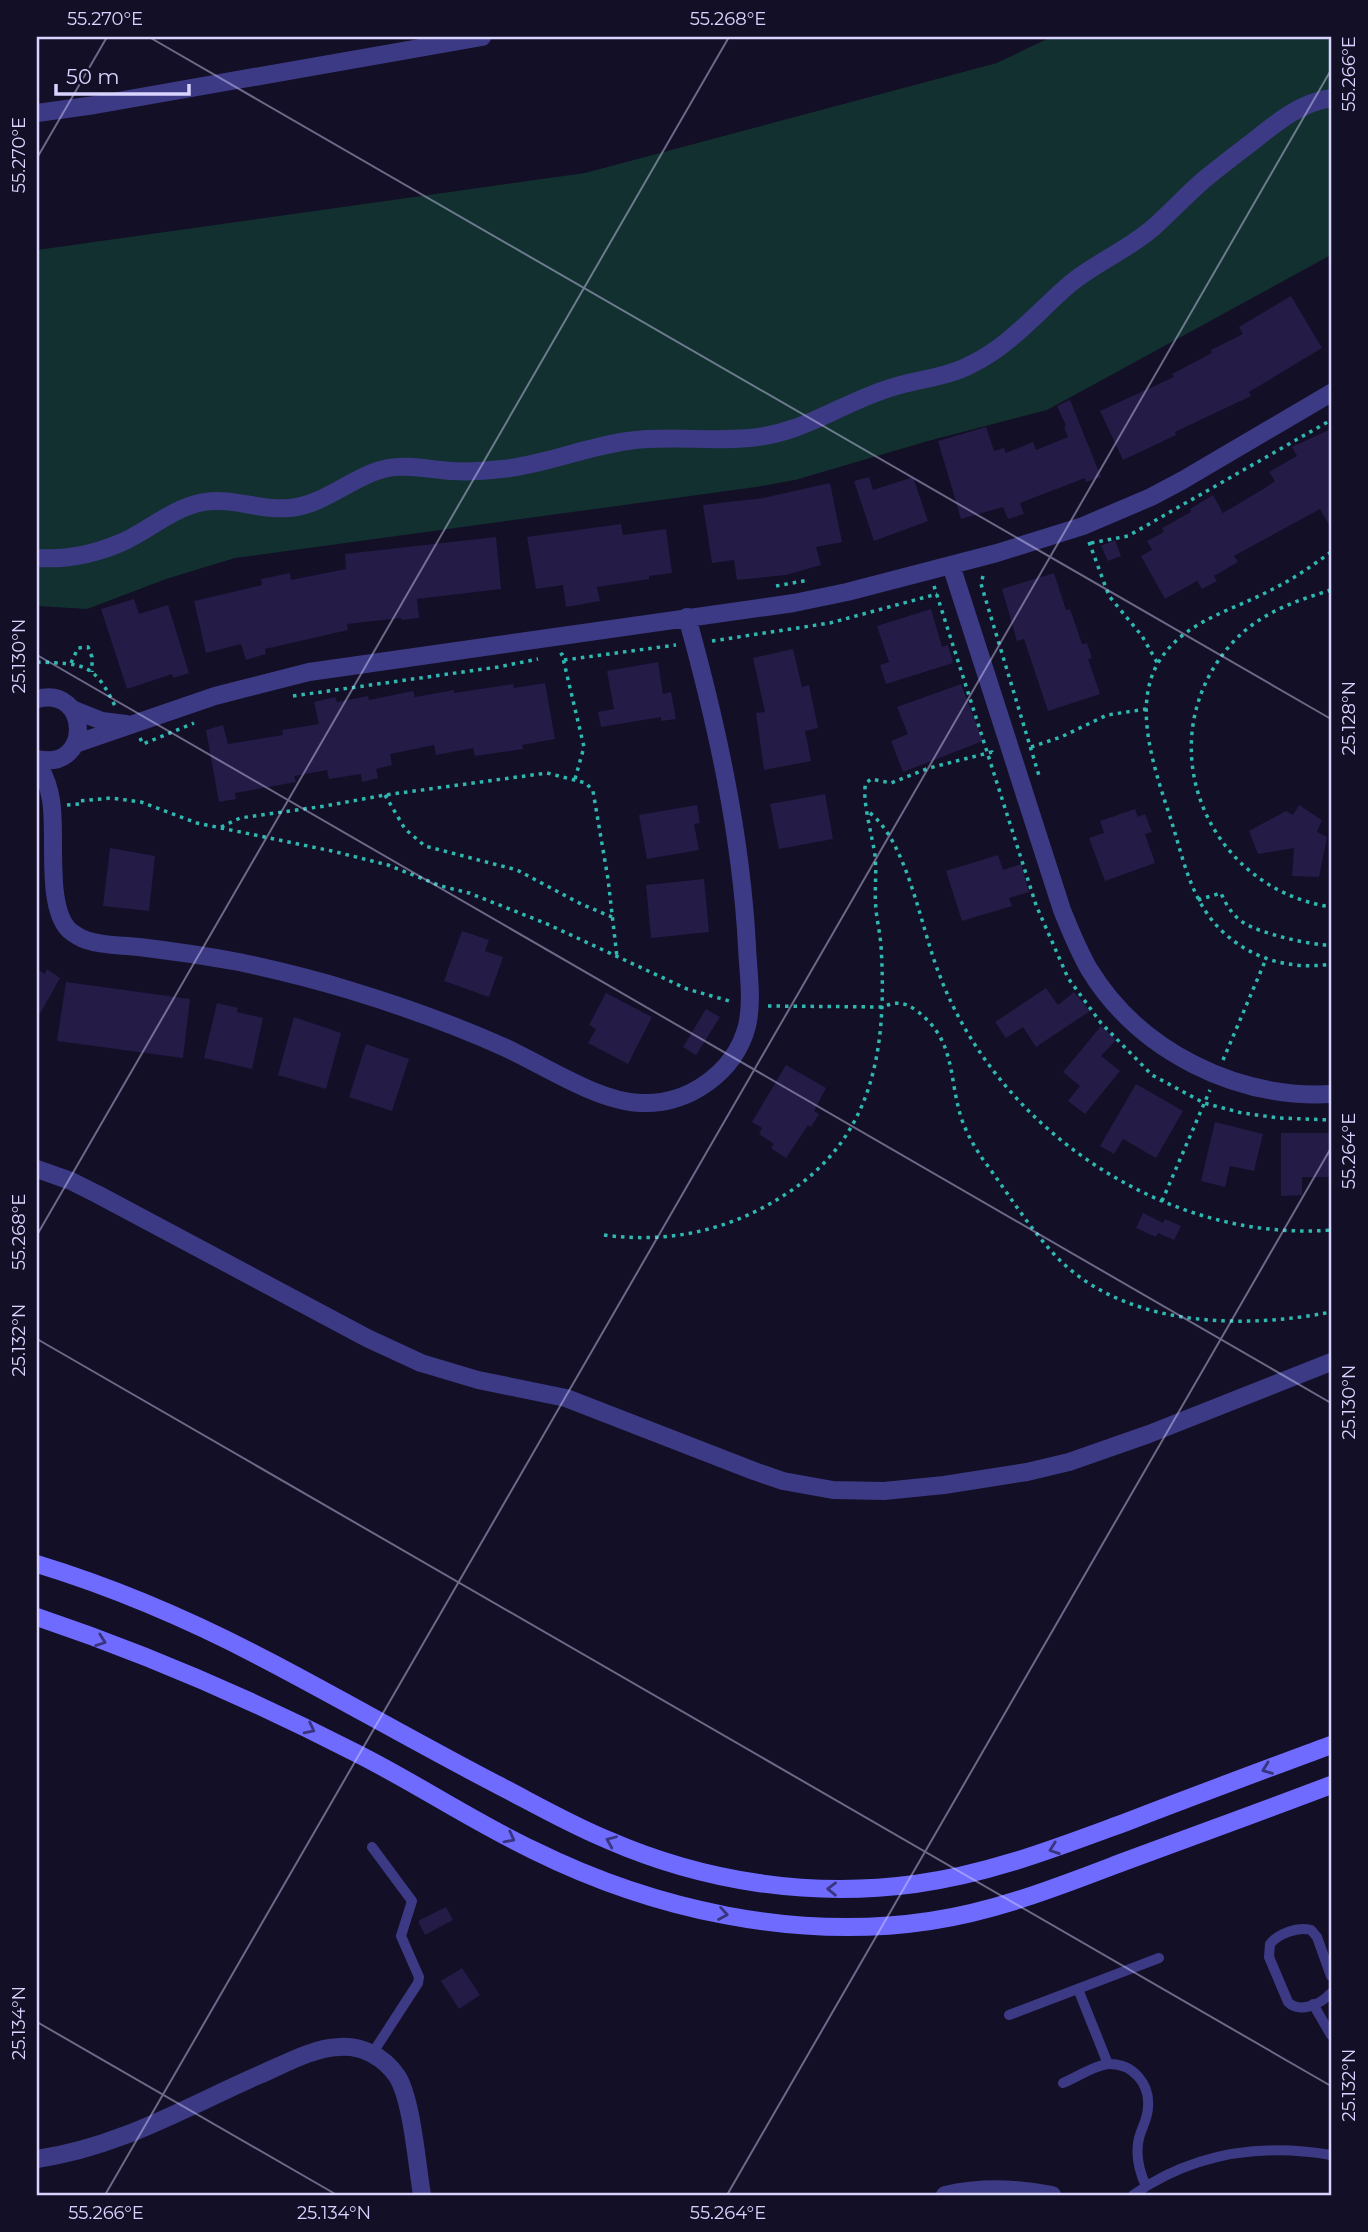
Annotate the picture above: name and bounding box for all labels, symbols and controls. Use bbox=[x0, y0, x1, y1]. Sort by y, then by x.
text: 55.270°E bbox=[67, 8, 143, 30]
text: 55.268°E bbox=[690, 8, 766, 30]
text: 55.266°E bbox=[1338, 36, 1360, 112]
scale bar bbox=[56, 52, 189, 96]
text: 50 m bbox=[66, 64, 120, 89]
text: 55.270°E bbox=[8, 117, 30, 193]
text: 25.130°N bbox=[8, 619, 30, 693]
text: 25.128°N bbox=[1338, 681, 1360, 755]
text: 55.264°E bbox=[1338, 1113, 1360, 1189]
text: 55.268°E bbox=[8, 1194, 30, 1270]
text: 25.132°N bbox=[8, 1304, 30, 1376]
text: 25.130°N bbox=[1338, 1365, 1360, 1439]
one-way arrow bbox=[94, 1632, 106, 1646]
one-way arrow bbox=[303, 1721, 315, 1735]
one-way arrow bbox=[1262, 1760, 1274, 1774]
one-way arrow bbox=[503, 1830, 515, 1844]
one-way arrow bbox=[606, 1836, 618, 1850]
one-way arrow bbox=[1049, 1840, 1061, 1854]
one-way arrow bbox=[826, 1881, 837, 1897]
one-way arrow bbox=[717, 1906, 729, 1921]
text: 25.134°N bbox=[8, 1986, 30, 2060]
text: 25.132°N bbox=[1338, 2049, 1360, 2121]
text: 55.266°E bbox=[68, 2202, 144, 2224]
text: 25.134°N bbox=[297, 2202, 371, 2224]
text: 55.264°E bbox=[690, 2202, 766, 2224]

